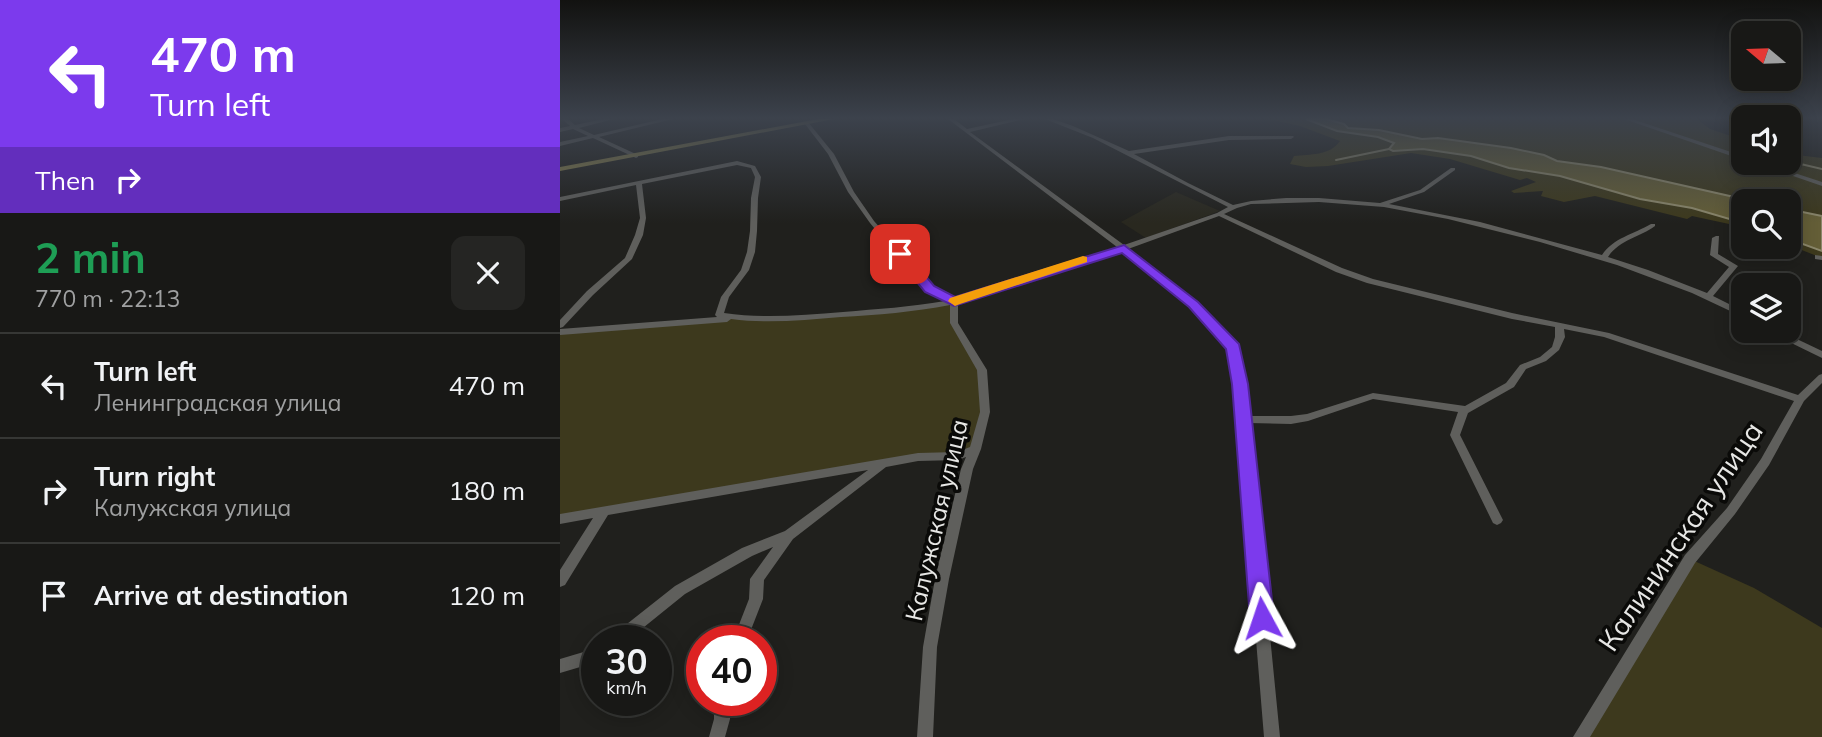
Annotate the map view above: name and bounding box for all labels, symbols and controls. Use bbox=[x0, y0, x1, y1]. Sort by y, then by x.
north arrow bbox=[1731, 21, 1801, 91]
map controls bbox=[1731, 21, 1801, 343]
text: 470 m bbox=[150, 23, 296, 84]
icon: left bbox=[35, 28, 126, 119]
text: Turn left bbox=[150, 84, 270, 124]
button: sound bbox=[1731, 105, 1801, 175]
icon: right bbox=[109, 161, 147, 199]
text: Then bbox=[35, 164, 95, 197]
button: search bbox=[1731, 189, 1801, 259]
pin bbox=[870, 224, 930, 284]
text: 2 min bbox=[35, 231, 146, 284]
icon: arrive bbox=[881, 235, 919, 273]
button: close bbox=[451, 236, 525, 310]
button: layers bbox=[1731, 273, 1801, 343]
text: 770 m · 22:13 bbox=[35, 284, 180, 313]
text: Turn left bbox=[94, 355, 196, 388]
icon: left bbox=[35, 367, 73, 405]
text: 470 m bbox=[449, 369, 525, 402]
text: Ленинградская улица bbox=[94, 388, 341, 417]
street label: Калининская улица bbox=[1590, 415, 1770, 657]
street label: Калужская улица bbox=[898, 416, 974, 624]
text: Turn right bbox=[94, 460, 215, 493]
icon: right bbox=[35, 472, 73, 510]
text: 180 m bbox=[449, 474, 525, 507]
text: Калужская улица bbox=[94, 493, 291, 522]
icon: arrive bbox=[35, 577, 73, 615]
text: Arrive at destination bbox=[94, 579, 349, 612]
text: 120 m bbox=[449, 579, 525, 612]
position arrow bbox=[1225, 581, 1299, 655]
speed limit sign: 40 bbox=[686, 625, 777, 716]
text: 30 bbox=[605, 639, 648, 683]
text: km/h bbox=[606, 676, 647, 699]

